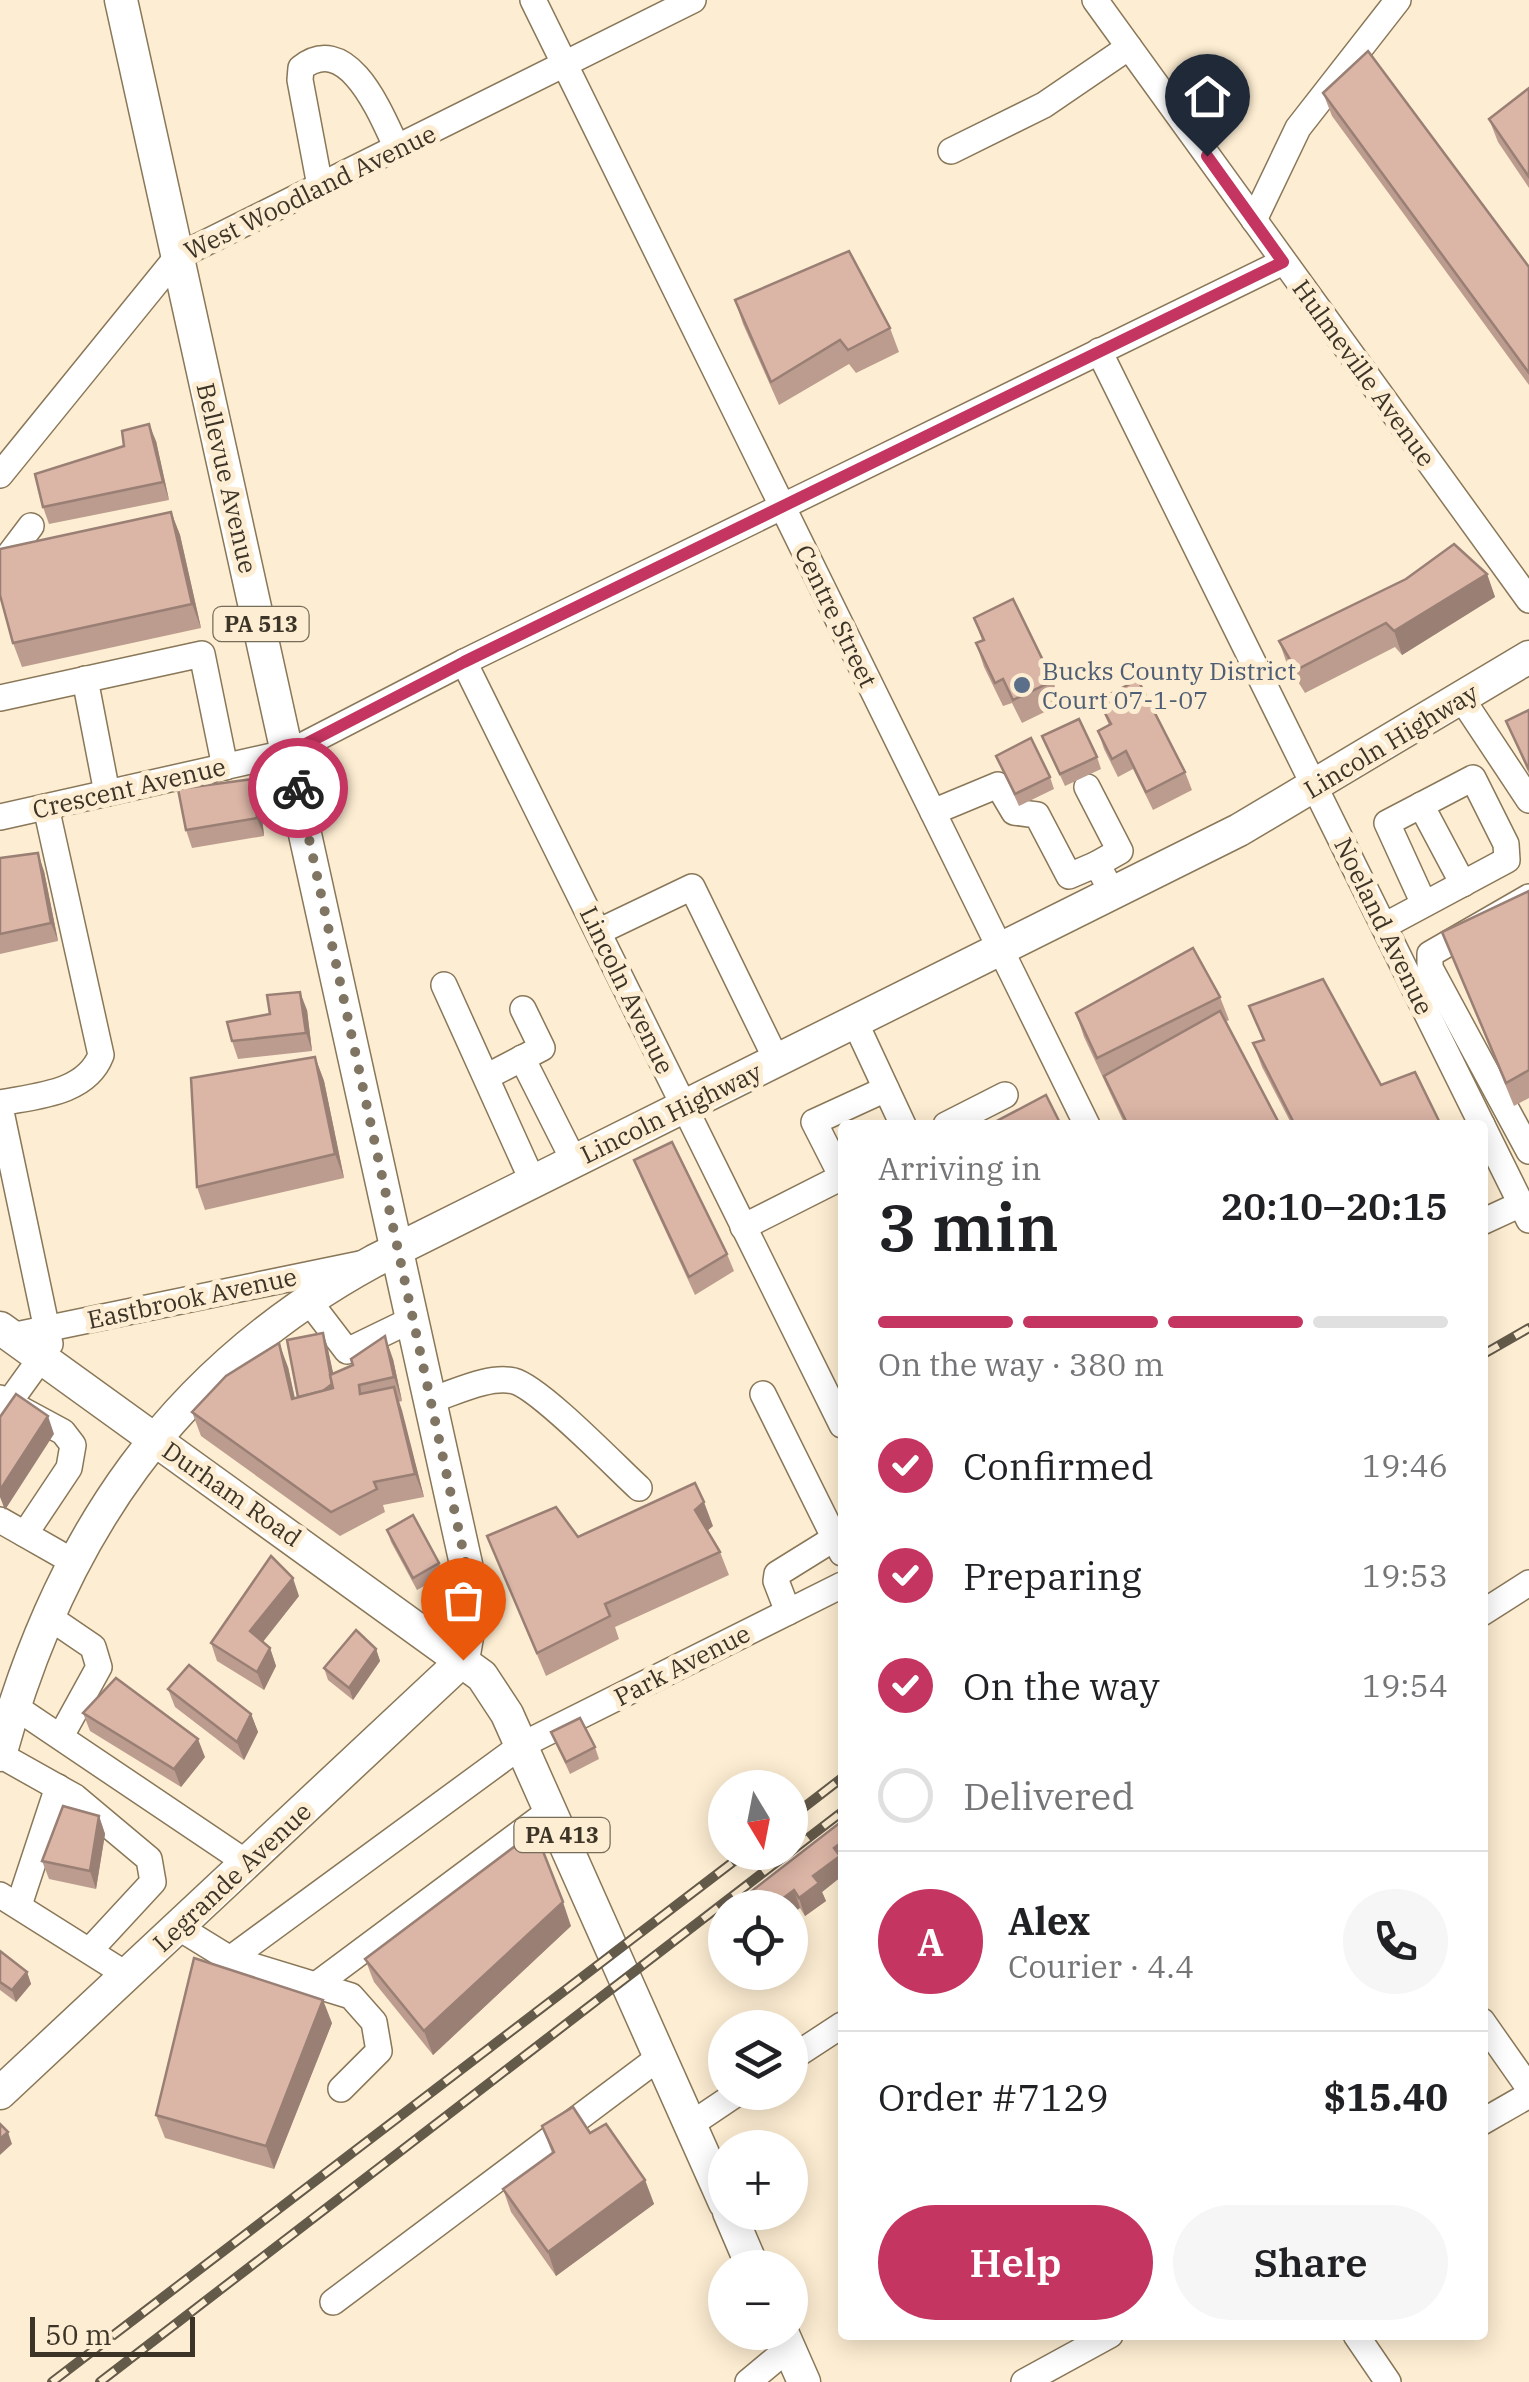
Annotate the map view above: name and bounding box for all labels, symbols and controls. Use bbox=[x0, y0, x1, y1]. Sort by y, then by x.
pin bbox=[1165, 54, 1250, 157]
icon: home bbox=[1180, 69, 1235, 124]
street label: West Woodland Avenue bbox=[178, 116, 441, 267]
street label: Hulmeville Avenue bbox=[1285, 273, 1443, 473]
street label: Bellevue Avenue bbox=[190, 379, 265, 576]
street label: Centre Street bbox=[788, 539, 885, 693]
road number: PA 513 bbox=[214, 607, 308, 641]
place label: Bucks County District Court 07-1-07 bbox=[1042, 654, 1296, 716]
marker: Bucks County District Court 07-1-07 bbox=[1011, 674, 1033, 696]
street label: Lincoln Highway bbox=[1298, 675, 1484, 805]
courier bbox=[248, 738, 348, 838]
street label: Crescent Avenue bbox=[29, 749, 229, 826]
icon: bike bbox=[271, 761, 326, 816]
street label: Noeland Avenue bbox=[1327, 832, 1442, 1020]
street label: Lincoln Avenue bbox=[573, 900, 682, 1079]
street label: Lincoln Highway bbox=[575, 1054, 767, 1171]
text: Arriving in bbox=[878, 1147, 1041, 1189]
text: 20:10–20:15 bbox=[1221, 1181, 1448, 1230]
text: 3 min bbox=[878, 1184, 1059, 1269]
street label: Eastbrook Avenue bbox=[84, 1259, 300, 1336]
text: On the way · 380 m bbox=[878, 1343, 1164, 1385]
street label: Durham Road bbox=[156, 1433, 308, 1554]
icon: check bbox=[878, 1438, 933, 1493]
text: Confirmed bbox=[963, 1441, 1154, 1490]
text: 19:46 bbox=[1362, 1444, 1448, 1486]
icon: check bbox=[878, 1548, 933, 1603]
text: Preparing bbox=[963, 1551, 1142, 1600]
text: 19:53 bbox=[1362, 1554, 1448, 1596]
pin bbox=[421, 1558, 506, 1661]
icon: bag bbox=[436, 1573, 491, 1628]
street label: Park Avenue bbox=[608, 1616, 755, 1713]
icon: check bbox=[878, 1658, 933, 1713]
text: On the way bbox=[963, 1661, 1160, 1710]
text: 19:54 bbox=[1362, 1664, 1448, 1706]
north arrow bbox=[708, 1770, 808, 1870]
map controls bbox=[708, 1770, 808, 2350]
text: Delivered bbox=[963, 1771, 1135, 1820]
street label: Legrande Avenue bbox=[146, 1795, 318, 1959]
road number: PA 413 bbox=[514, 1818, 610, 1852]
button: phone bbox=[1343, 1889, 1448, 1994]
button: locate bbox=[708, 1890, 808, 1990]
text: Alex bbox=[1008, 1896, 1090, 1945]
text: A bbox=[917, 1917, 944, 1966]
text: Courier · 4.4 bbox=[1008, 1945, 1194, 1987]
button: layers bbox=[708, 2010, 808, 2110]
text: Order #7129 bbox=[878, 2072, 1109, 2121]
text: $15.40 bbox=[1323, 2072, 1448, 2121]
button: + bbox=[708, 2130, 808, 2230]
button: Help bbox=[878, 2205, 1153, 2320]
button: Share bbox=[1173, 2205, 1448, 2320]
button: − bbox=[708, 2250, 808, 2350]
scale bar bbox=[30, 2312, 195, 2356]
text: 50 m bbox=[45, 2316, 112, 2353]

